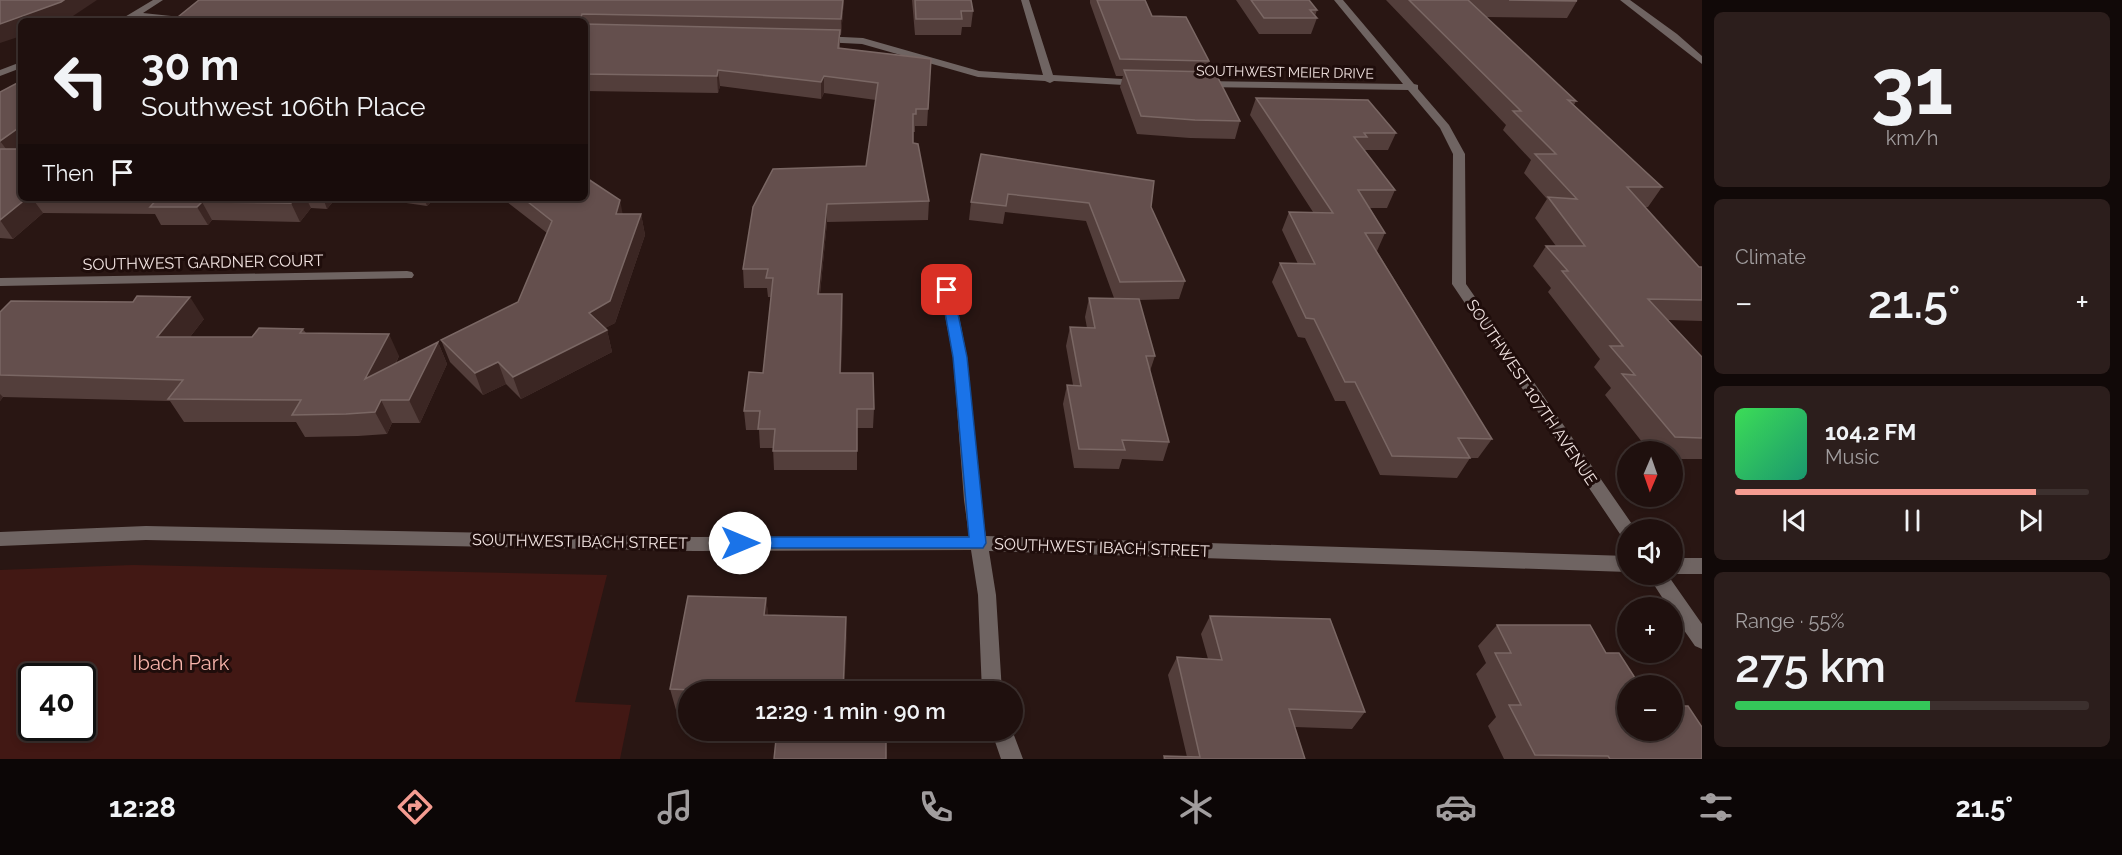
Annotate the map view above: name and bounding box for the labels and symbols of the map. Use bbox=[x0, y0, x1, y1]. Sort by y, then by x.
street label: SOUTHWEST MEIER DRIVE bbox=[1196, 62, 1374, 82]
street label: SOUTHWEST GARDNER COURT bbox=[83, 251, 324, 274]
pin bbox=[921, 264, 972, 315]
street label: SOUTHWEST 107TH AVENUE bbox=[1462, 296, 1601, 489]
north arrow bbox=[1617, 441, 1683, 507]
position arrow bbox=[708, 511, 772, 575]
street label: SOUTHWEST IBACH STREET bbox=[472, 530, 688, 553]
street label: SOUTHWEST IBACH STREET bbox=[994, 534, 1210, 561]
park label: Ibach Park bbox=[133, 651, 230, 675]
speed limit sign: 40 bbox=[18, 663, 96, 741]

